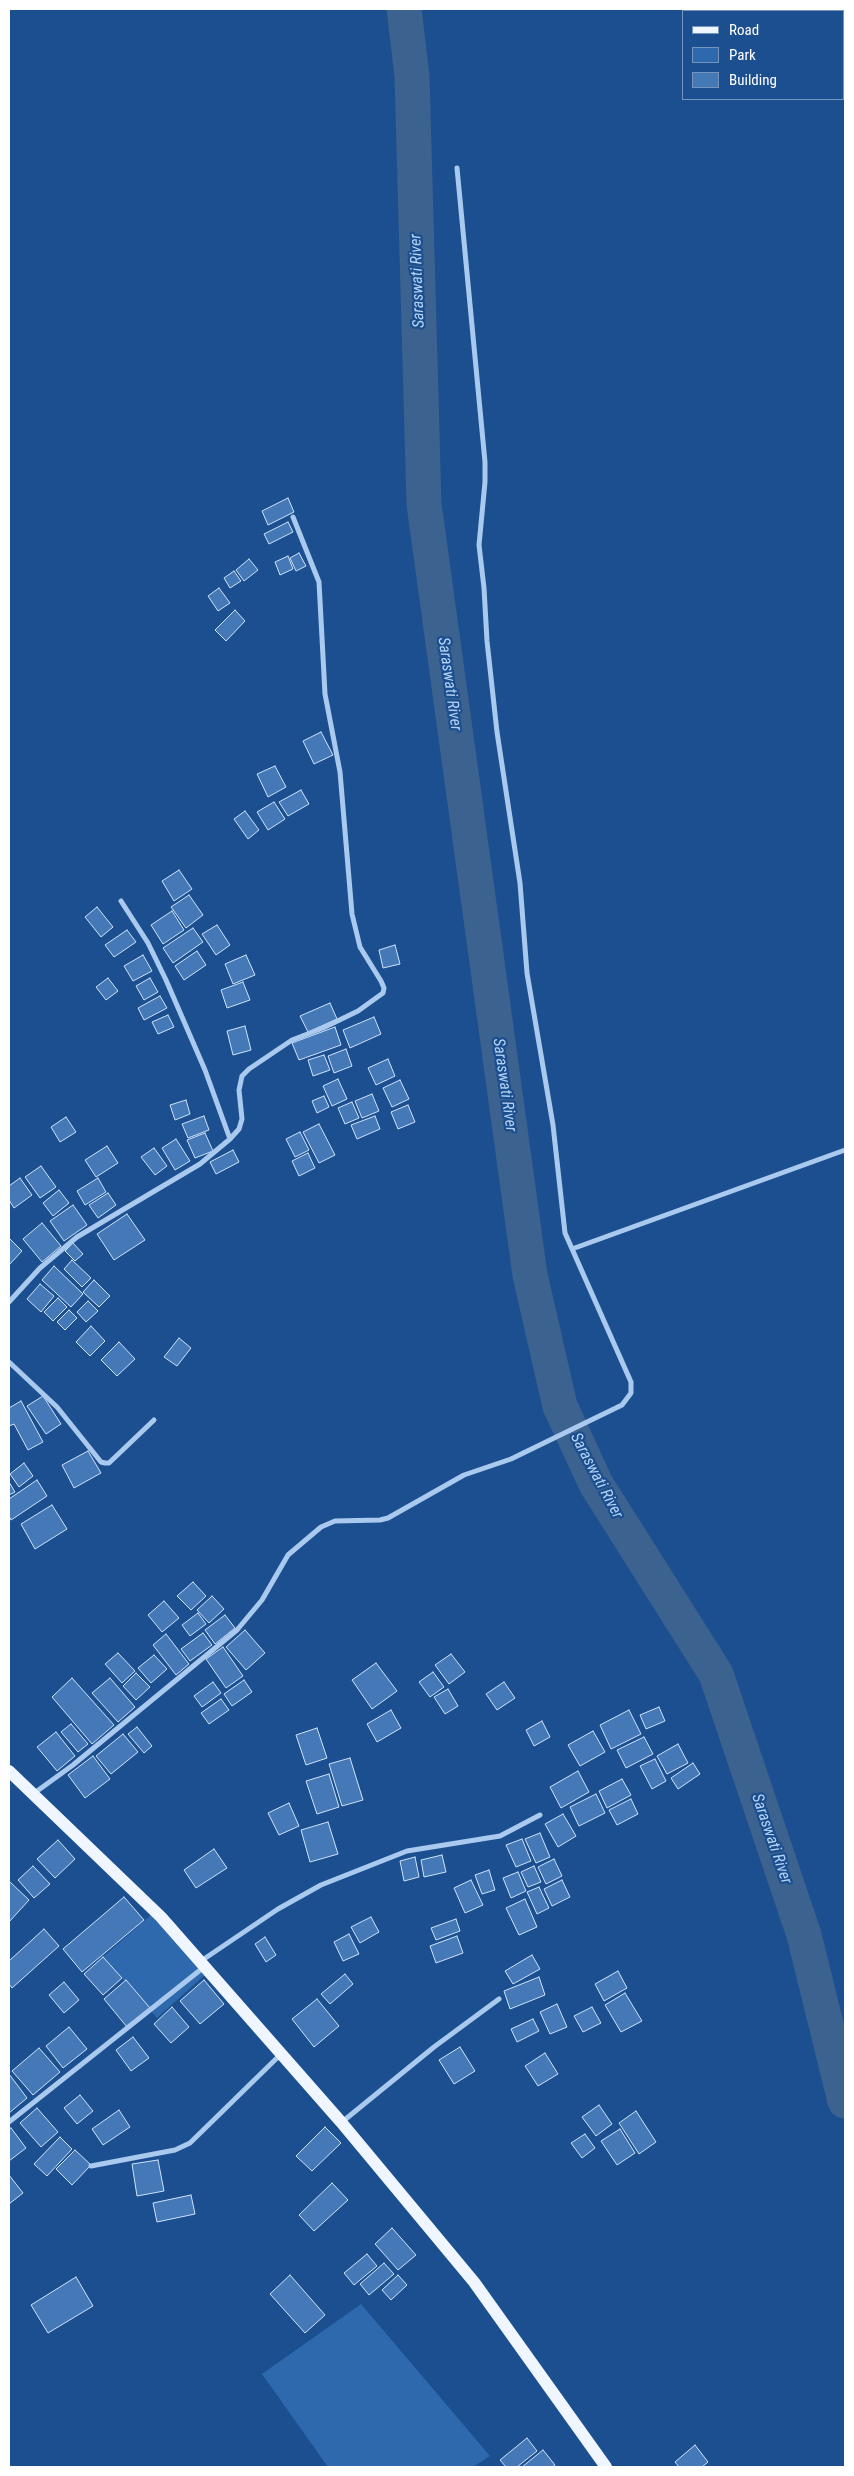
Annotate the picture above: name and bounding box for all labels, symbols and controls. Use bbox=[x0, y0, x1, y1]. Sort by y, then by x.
legend bbox=[682, 10, 844, 100]
text: Road bbox=[729, 21, 759, 39]
text: Park bbox=[729, 46, 756, 64]
text: Building bbox=[729, 71, 777, 89]
water label: Saraswati River bbox=[407, 234, 429, 328]
water label: Saraswati River bbox=[433, 636, 465, 732]
water label: Saraswati River bbox=[488, 1037, 520, 1133]
water label: Saraswati River bbox=[565, 1430, 627, 1522]
water label: Saraswati River bbox=[747, 1791, 795, 1887]

